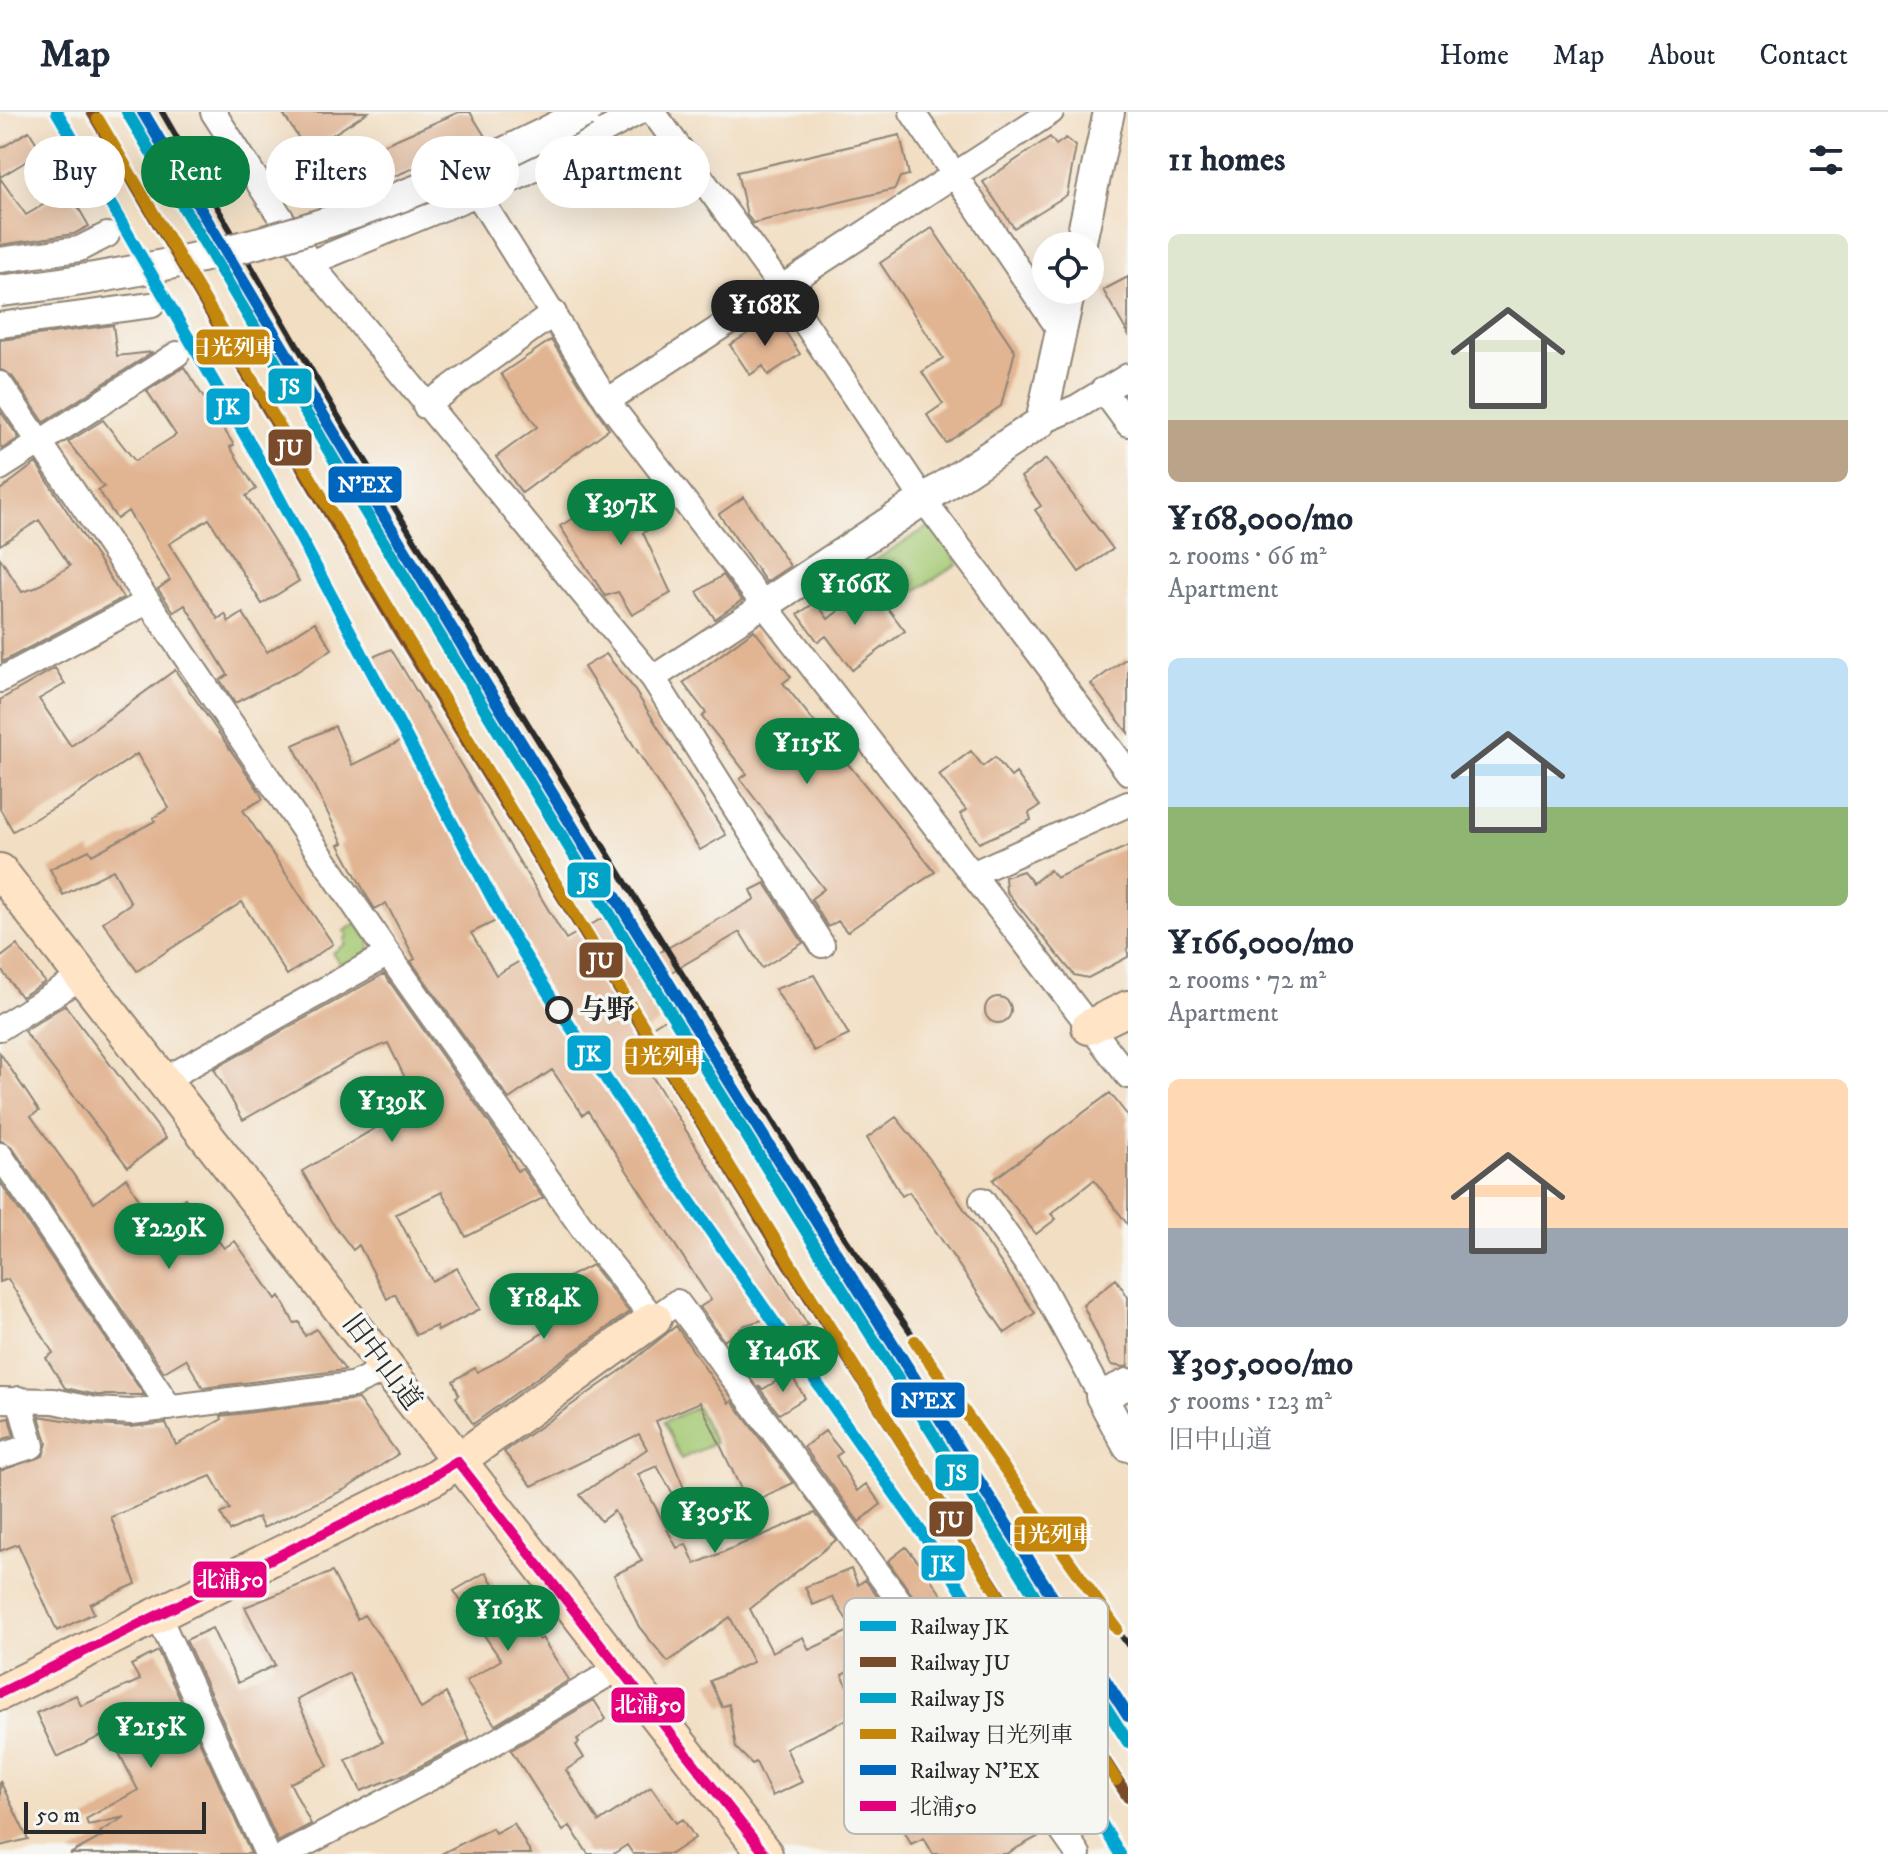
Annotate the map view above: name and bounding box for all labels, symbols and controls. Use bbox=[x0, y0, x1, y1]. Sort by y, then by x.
text: Map bbox=[40, 31, 110, 79]
text: Home bbox=[1440, 38, 1509, 73]
text: Map bbox=[1553, 38, 1604, 73]
text: About bbox=[1648, 38, 1715, 73]
text: Contact bbox=[1759, 38, 1848, 73]
chip: Buy bbox=[24, 136, 125, 208]
chip: Rent bbox=[141, 136, 250, 208]
chip: Filters bbox=[266, 136, 395, 208]
chip: New bbox=[411, 136, 519, 208]
chip: Apartment bbox=[535, 136, 710, 208]
icon: filters bbox=[1804, 138, 1848, 182]
text: 11 homes bbox=[1168, 139, 1285, 181]
map controls bbox=[1032, 232, 1104, 304]
button: locate bbox=[1032, 232, 1104, 304]
pin: ¥168K bbox=[709, 280, 821, 348]
icon: home bbox=[1436, 286, 1580, 430]
text: ¥168K bbox=[729, 289, 801, 322]
line badge: 日光列車 bbox=[195, 328, 271, 366]
text: 日光列車 bbox=[189, 335, 277, 362]
line badge: JS bbox=[267, 367, 313, 405]
text: JS bbox=[277, 374, 300, 401]
line badge: JK bbox=[205, 387, 251, 426]
text: JK bbox=[213, 394, 241, 421]
line badge: JU bbox=[267, 428, 313, 467]
text: JU bbox=[274, 435, 303, 462]
line badge: N'EX bbox=[327, 465, 403, 504]
text: N'EX bbox=[337, 472, 393, 499]
pin: ¥397K bbox=[565, 479, 677, 547]
text: ¥397K bbox=[585, 488, 657, 521]
text: ¥168,000/mo bbox=[1168, 498, 1353, 540]
text: 2 rooms · 66 m² bbox=[1168, 540, 1327, 573]
pin: ¥166K bbox=[799, 559, 911, 627]
text: ¥166K bbox=[819, 568, 891, 601]
text: Apartment bbox=[1168, 573, 1279, 606]
icon: home bbox=[1436, 710, 1580, 854]
pin: ¥115K bbox=[751, 718, 863, 786]
text: ¥115K bbox=[773, 727, 841, 760]
line badge: JS bbox=[566, 861, 612, 899]
text: JS bbox=[576, 868, 599, 895]
text: ¥166,000/mo bbox=[1168, 922, 1354, 964]
line badge: JU bbox=[578, 941, 624, 979]
text: JU bbox=[585, 948, 614, 975]
text: 2 rooms · 72 m² bbox=[1168, 964, 1326, 997]
place label: 与野 bbox=[579, 993, 635, 1028]
marker: 与野 bbox=[546, 997, 572, 1023]
text: Apartment bbox=[1168, 997, 1279, 1030]
line badge: JK bbox=[566, 1034, 612, 1072]
line badge: 日光列車 bbox=[624, 1037, 700, 1076]
text: JK bbox=[574, 1041, 602, 1068]
text: 日光列車 bbox=[618, 1044, 706, 1071]
pin: ¥139K bbox=[336, 1076, 448, 1144]
text: ¥139K bbox=[358, 1085, 426, 1118]
icon: home bbox=[1436, 1131, 1580, 1275]
pin: ¥229K bbox=[113, 1203, 225, 1271]
text: ¥229K bbox=[132, 1212, 206, 1245]
pin: ¥184K bbox=[488, 1273, 600, 1341]
text: ¥184K bbox=[507, 1282, 581, 1315]
street label: 旧中山道 bbox=[334, 1307, 430, 1417]
pin: ¥146K bbox=[727, 1326, 839, 1394]
text: ¥146K bbox=[746, 1335, 820, 1368]
text: ¥305,000/mo bbox=[1168, 1343, 1353, 1385]
line badge: N'EX bbox=[890, 1381, 966, 1419]
text: 5 rooms · 123 m² bbox=[1168, 1385, 1332, 1418]
text: N'EX bbox=[900, 1388, 956, 1415]
text: 旧中山道 bbox=[1168, 1424, 1272, 1457]
line badge: JS bbox=[934, 1453, 980, 1492]
text: JS bbox=[944, 1460, 967, 1487]
pin: ¥305K bbox=[659, 1487, 771, 1555]
text: ¥305K bbox=[679, 1496, 751, 1529]
line badge: JU bbox=[928, 1500, 974, 1538]
text: JU bbox=[935, 1507, 964, 1534]
line badge: 日光列車 bbox=[1013, 1515, 1088, 1553]
text: 日光列車 bbox=[1006, 1522, 1094, 1549]
line badge: JK bbox=[920, 1544, 966, 1582]
text: JK bbox=[928, 1551, 956, 1578]
line badge: 北浦50 bbox=[192, 1560, 268, 1599]
text: 北浦50 bbox=[197, 1567, 264, 1594]
pin: ¥163K bbox=[452, 1585, 564, 1653]
text: ¥163K bbox=[474, 1594, 542, 1627]
legend bbox=[844, 1598, 1108, 1834]
text: Railway JK bbox=[910, 1614, 1009, 1641]
text: Railway JU bbox=[910, 1650, 1010, 1677]
line badge: 北浦50 bbox=[610, 1686, 686, 1724]
text: Railway JS bbox=[910, 1686, 1005, 1713]
text: 北浦50 bbox=[615, 1692, 682, 1719]
pin: ¥215K bbox=[95, 1702, 207, 1770]
text: ¥215K bbox=[116, 1711, 186, 1744]
text: Railway 日光列車 bbox=[910, 1722, 1073, 1749]
text: Railway N'EX bbox=[910, 1758, 1040, 1785]
text: 北浦50 bbox=[910, 1794, 977, 1821]
scale bar bbox=[24, 1798, 206, 1834]
text: 50 m bbox=[36, 1802, 80, 1829]

